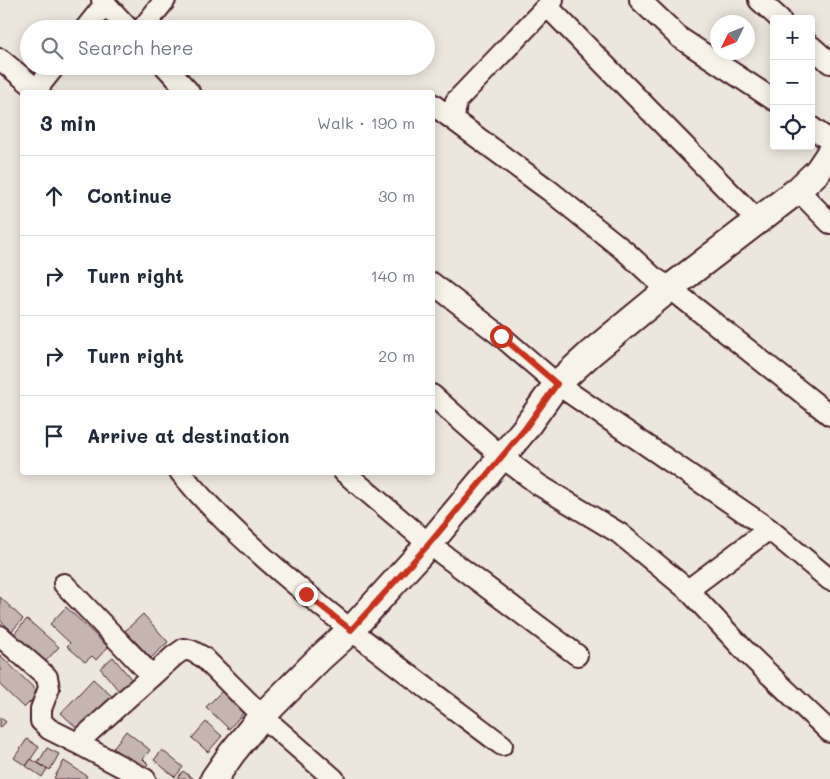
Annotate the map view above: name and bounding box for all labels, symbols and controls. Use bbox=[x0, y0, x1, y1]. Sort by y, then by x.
north arrow bbox=[710, 15, 755, 60]
map controls bbox=[770, 15, 815, 150]
button: + bbox=[770, 15, 815, 60]
search box bbox=[20, 20, 435, 75]
icon: search bbox=[38, 34, 66, 62]
text: Search here bbox=[78, 35, 194, 60]
button: − bbox=[770, 60, 815, 105]
button: locate bbox=[770, 105, 815, 150]
text: 3 min bbox=[40, 109, 96, 136]
text: Walk · 190 m bbox=[317, 112, 415, 133]
icon: ahead bbox=[40, 182, 68, 210]
text: Continue bbox=[87, 183, 172, 208]
text: 30 m bbox=[378, 185, 415, 206]
icon: right bbox=[40, 262, 68, 290]
text: Turn right bbox=[87, 263, 184, 288]
text: 140 m bbox=[371, 265, 415, 286]
route start bbox=[490, 325, 513, 348]
icon: right bbox=[40, 342, 68, 370]
text: Turn right bbox=[87, 343, 184, 368]
text: 20 m bbox=[378, 345, 415, 366]
icon: arrive bbox=[40, 422, 68, 450]
text: Arrive at destination bbox=[87, 423, 290, 448]
route end bbox=[295, 583, 318, 606]

